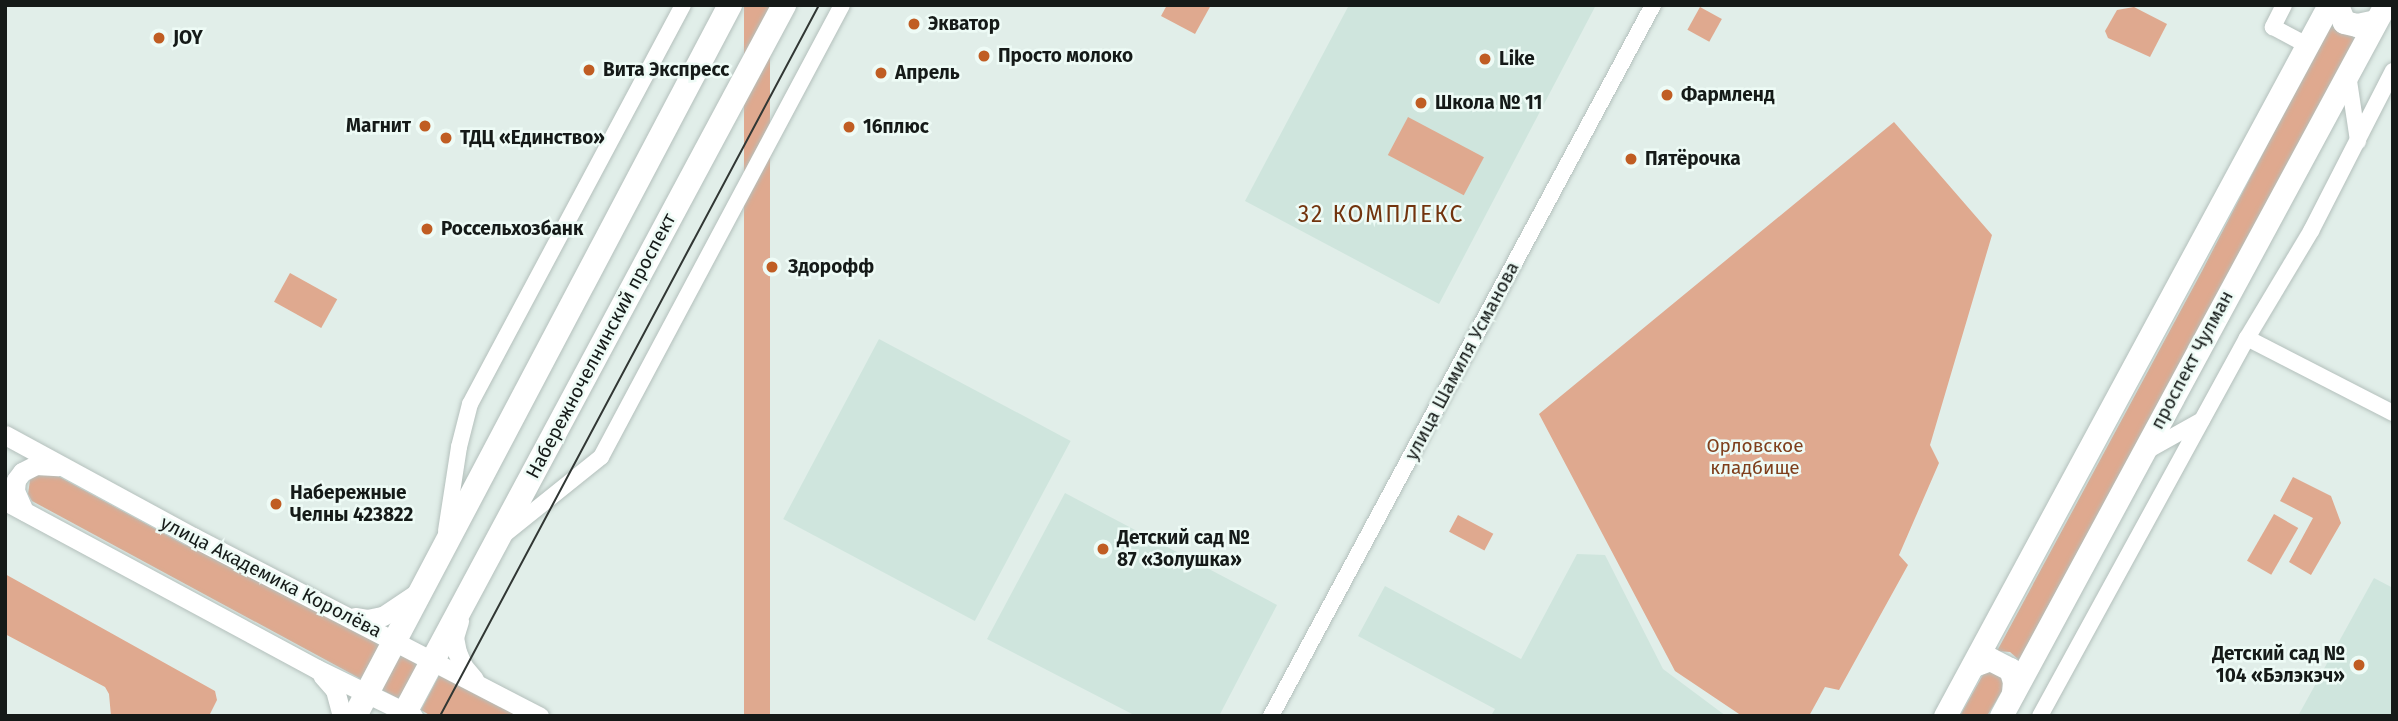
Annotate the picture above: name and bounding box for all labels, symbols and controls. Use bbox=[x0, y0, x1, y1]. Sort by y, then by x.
place label: Экватор bbox=[928, 13, 1000, 35]
marker: Экватор bbox=[906, 16, 922, 32]
place label: JOY bbox=[173, 27, 203, 49]
marker: JOY bbox=[151, 30, 167, 46]
place label: Просто молоко bbox=[998, 45, 1133, 67]
marker: Просто молоко bbox=[976, 48, 992, 64]
place label: Like bbox=[1499, 48, 1535, 70]
marker: Like bbox=[1477, 51, 1493, 67]
place label: Вита Экспресс bbox=[603, 59, 729, 81]
marker: Вита Экспресс bbox=[581, 62, 597, 78]
place label: Апрель bbox=[895, 62, 960, 84]
marker: Апрель bbox=[873, 65, 889, 81]
place label: Фармленд bbox=[1681, 84, 1775, 106]
marker: Фармленд bbox=[1659, 87, 1675, 103]
place label: Школа № 11 bbox=[1435, 92, 1542, 114]
marker: Школа № 11 bbox=[1413, 95, 1429, 111]
place label: Магнит bbox=[346, 115, 411, 137]
place label: 16плюс bbox=[863, 116, 929, 138]
marker: Магнит bbox=[417, 118, 433, 134]
marker: 16плюс bbox=[841, 119, 857, 135]
place label: ТДЦ «Единство» bbox=[460, 127, 605, 149]
marker: ТДЦ «Единство» bbox=[438, 130, 454, 146]
place label: Пятёрочка bbox=[1645, 148, 1741, 170]
marker: Пятёрочка bbox=[1623, 151, 1639, 167]
district label: 32 КОМПЛЕКС bbox=[1299, 200, 1463, 228]
street label: Набережночелнинский проспект bbox=[521, 209, 681, 483]
place label: Россельхозбанк bbox=[441, 218, 583, 240]
marker: Россельхозбанк bbox=[419, 221, 435, 237]
place label: Здорофф bbox=[788, 256, 874, 278]
marker: Здорофф bbox=[762, 257, 782, 277]
street label: улица Шамиля Усманова bbox=[1400, 258, 1524, 464]
street label: проспект Чулман bbox=[2146, 287, 2238, 433]
park label: Орловское кладбище bbox=[1706, 435, 1804, 479]
place label: Набережные Челны 423822 bbox=[290, 482, 413, 526]
marker: Набережные Челны 423822 bbox=[268, 496, 284, 512]
street label: улица Академика Королёва bbox=[157, 511, 385, 643]
place label: Детский сад № 87 «Золушка» bbox=[1117, 527, 1250, 571]
marker: Детский сад № 87 «Золушка» bbox=[1095, 541, 1111, 557]
place label: Детский сад № 104 «Бэлэкэч» bbox=[2212, 643, 2345, 687]
marker: Детский сад № 104 «Бэлэкэч» bbox=[2351, 657, 2367, 673]

